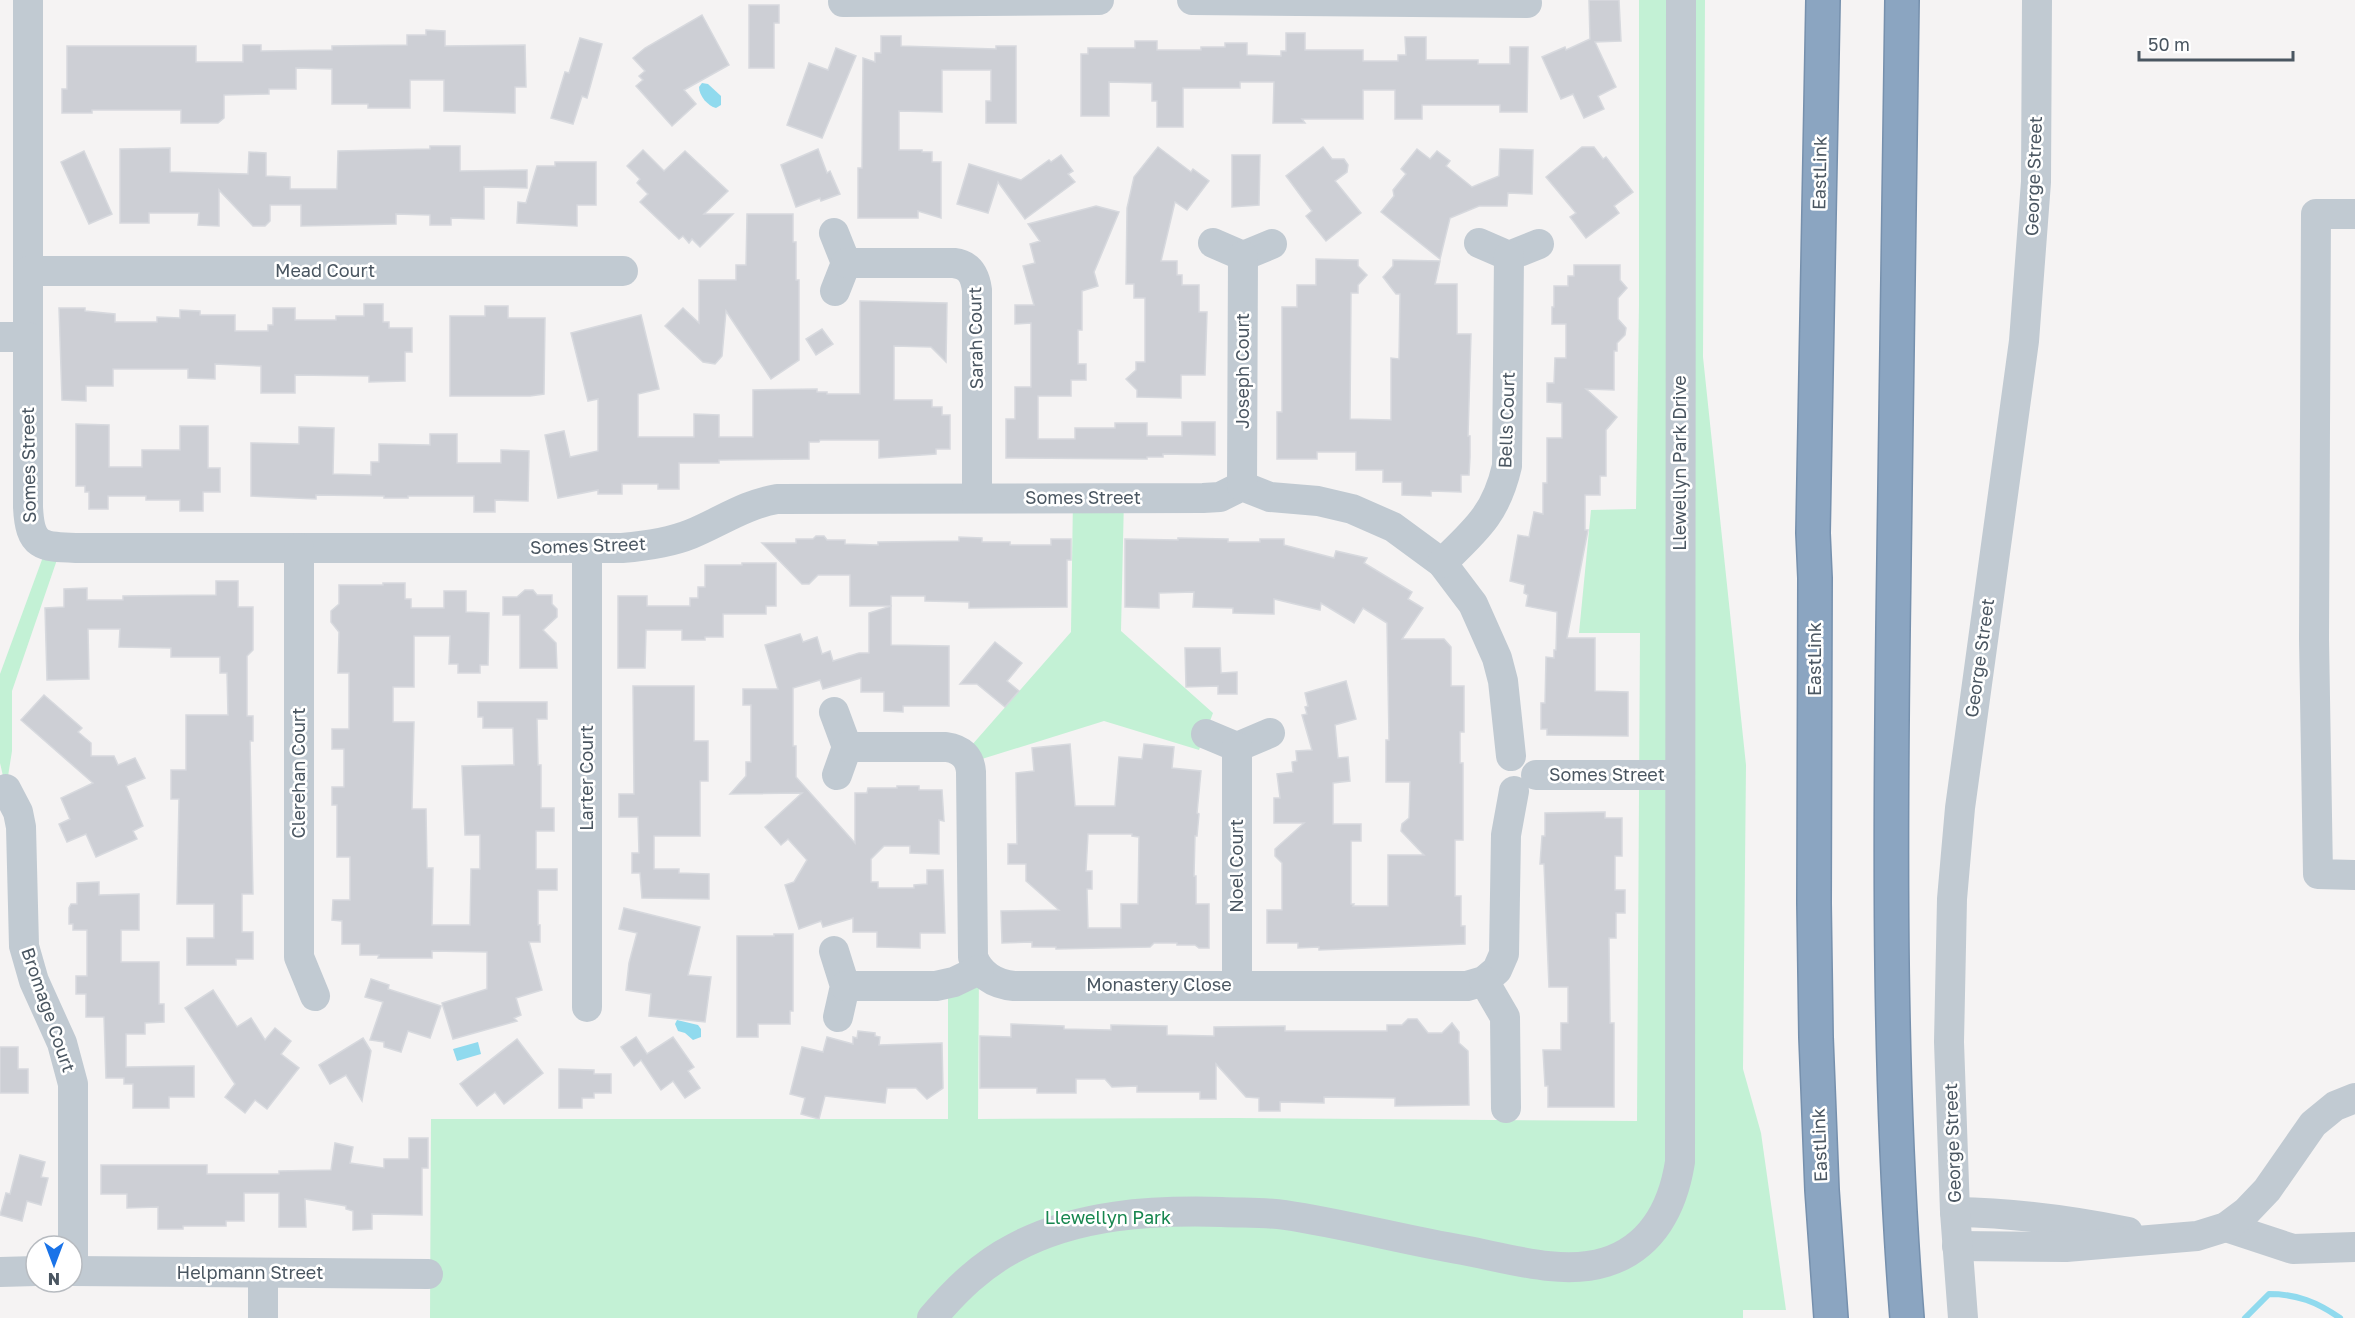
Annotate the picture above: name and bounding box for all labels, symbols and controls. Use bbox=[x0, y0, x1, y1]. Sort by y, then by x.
scale bar bbox=[2139, 24, 2294, 62]
text: 50 m bbox=[2148, 33, 2190, 55]
street label: George Street bbox=[2020, 116, 2046, 236]
street label: EastLink bbox=[1807, 136, 1831, 210]
street label: Mead Court bbox=[275, 259, 375, 281]
street label: Sarah Court bbox=[963, 286, 987, 390]
street label: Joseph Court bbox=[1231, 313, 1253, 429]
street label: Bells Court bbox=[1493, 371, 1519, 469]
street label: Llewellyn Park Drive bbox=[1668, 375, 1690, 551]
street label: Somes Street bbox=[16, 407, 40, 523]
street label: Somes Street bbox=[1025, 486, 1141, 508]
street label: Somes Street bbox=[530, 532, 646, 558]
street label: George Street bbox=[1960, 597, 1998, 719]
street label: EastLink bbox=[1803, 622, 1825, 696]
street label: Clerehan Court bbox=[287, 708, 309, 838]
street label: Larter Court bbox=[575, 725, 597, 831]
street label: Somes Street bbox=[1549, 763, 1665, 785]
street label: Noel Court bbox=[1225, 819, 1247, 913]
street label: Bromage Court bbox=[17, 944, 81, 1075]
street label: Monastery Close bbox=[1086, 973, 1232, 995]
street label: George Street bbox=[1939, 1083, 1965, 1203]
street label: EastLink bbox=[1807, 1108, 1831, 1182]
park label: Llewellyn Park bbox=[1045, 1206, 1171, 1228]
north arrow bbox=[24, 1234, 84, 1294]
street label: Helpmann Street bbox=[177, 1261, 323, 1283]
text: N bbox=[48, 1269, 60, 1289]

